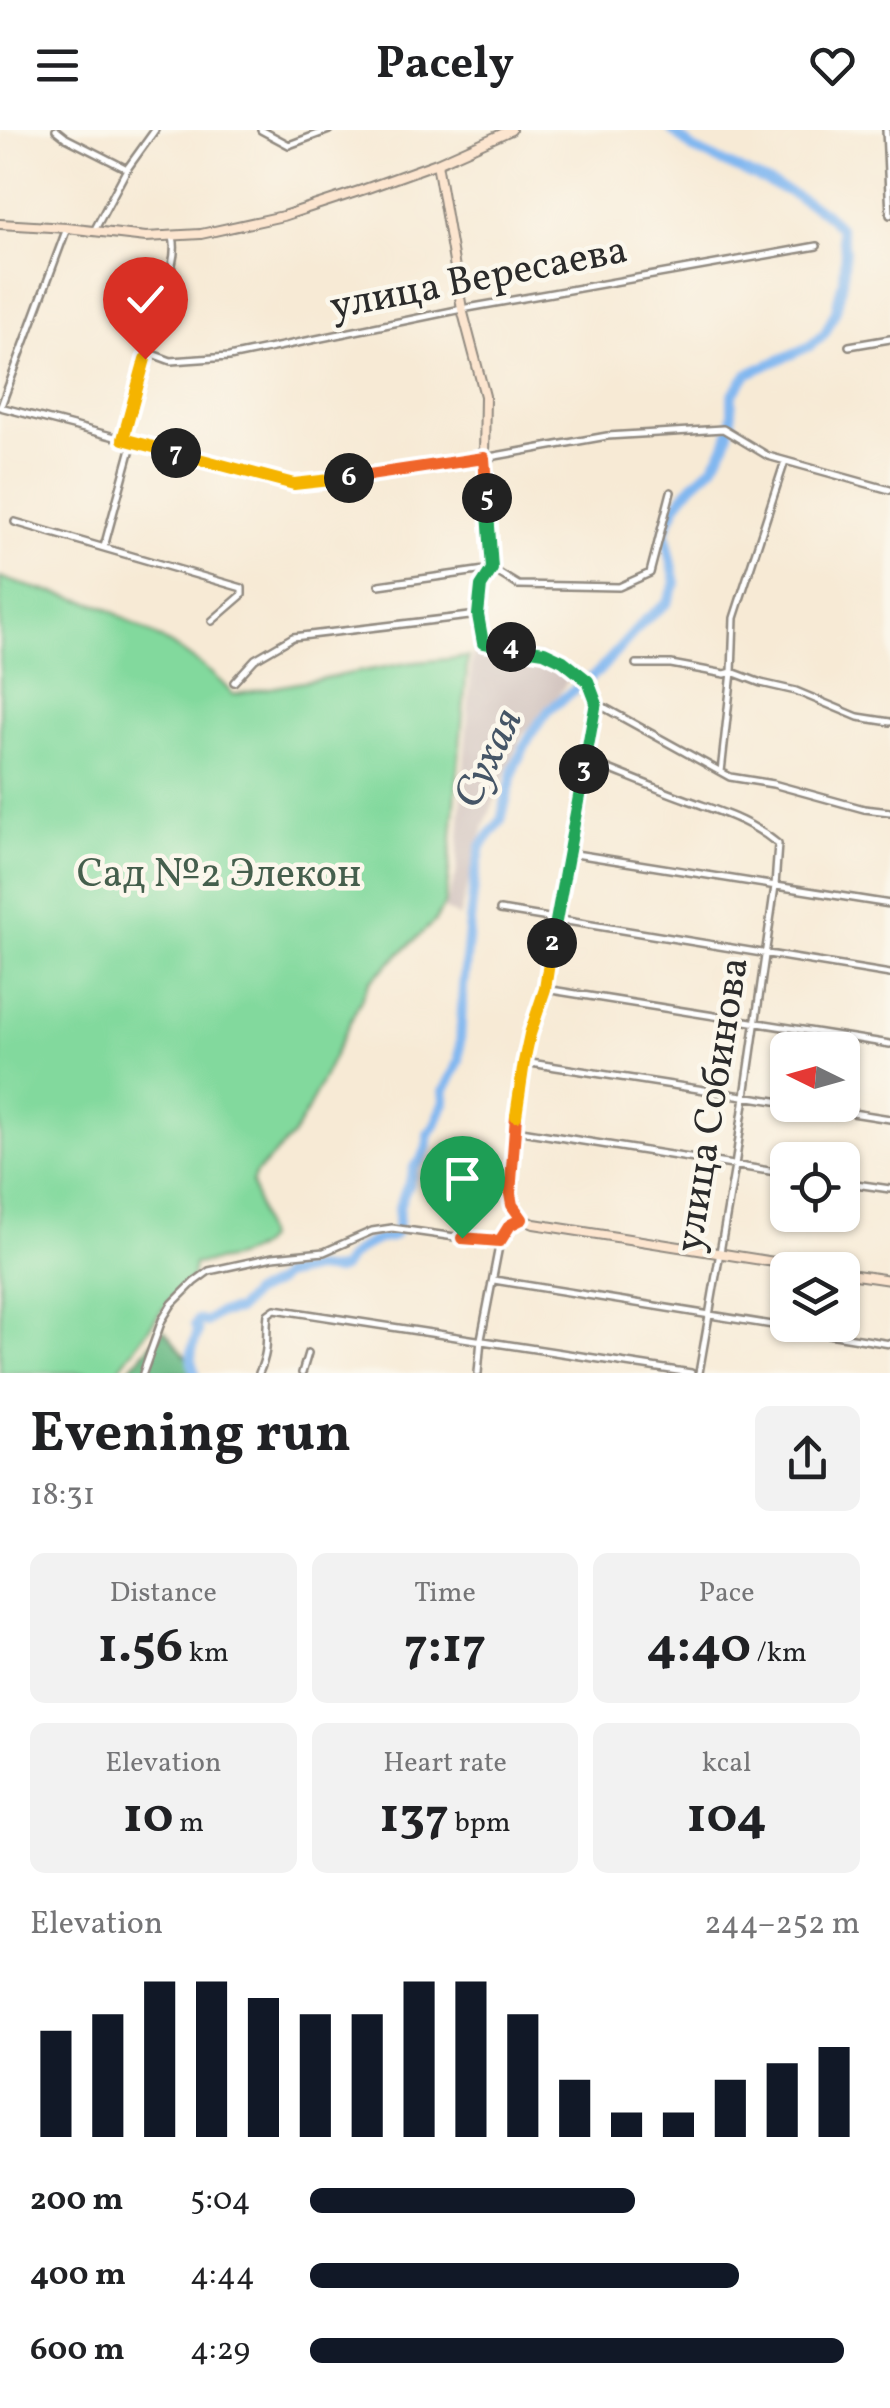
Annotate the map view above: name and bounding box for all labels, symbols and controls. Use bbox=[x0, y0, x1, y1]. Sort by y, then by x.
text: Pacely bbox=[376, 34, 514, 97]
icon: menu bbox=[30, 38, 85, 93]
icon: heart bbox=[805, 38, 860, 93]
street label: улица Вересаева bbox=[325, 224, 633, 336]
pin bbox=[103, 257, 188, 360]
icon: check bbox=[118, 272, 173, 327]
pin: 7 bbox=[151, 428, 201, 478]
text: 7 bbox=[169, 433, 183, 472]
pin: 6 bbox=[324, 453, 374, 503]
text: 6 bbox=[341, 458, 357, 497]
pin: 5 bbox=[462, 473, 512, 523]
text: 5 bbox=[480, 478, 494, 517]
pin: 4 bbox=[486, 622, 536, 672]
text: 4 bbox=[503, 627, 519, 666]
water label: Сухая bbox=[441, 699, 539, 819]
pin: 3 bbox=[559, 744, 609, 794]
text: 3 bbox=[577, 749, 591, 788]
park label: Сад №2 Элекон bbox=[77, 848, 361, 904]
pin: 2 bbox=[527, 918, 577, 968]
text: 2 bbox=[545, 923, 559, 962]
street label: улица Собинова bbox=[663, 953, 765, 1257]
north arrow bbox=[770, 1032, 860, 1122]
map controls bbox=[770, 1032, 860, 1342]
pin bbox=[420, 1136, 505, 1239]
button: locate bbox=[770, 1142, 860, 1232]
icon: arrive bbox=[435, 1151, 490, 1206]
button: layers bbox=[770, 1252, 860, 1342]
text: Evening run bbox=[30, 1398, 351, 1474]
button: share bbox=[755, 1406, 860, 1511]
text: 18:31 bbox=[30, 1474, 95, 1518]
text: Distance bbox=[110, 1574, 217, 1613]
text: Time bbox=[414, 1574, 476, 1613]
text: Pace bbox=[699, 1574, 755, 1613]
text: 1.56 bbox=[98, 1613, 183, 1683]
text: 7:17 bbox=[404, 1613, 486, 1683]
text: 4:40 bbox=[646, 1613, 751, 1683]
text: km bbox=[183, 1634, 229, 1673]
text: /km bbox=[751, 1634, 807, 1673]
text: Elevation bbox=[105, 1744, 222, 1783]
text: Heart rate bbox=[383, 1744, 507, 1783]
text: kcal bbox=[702, 1744, 752, 1783]
text: 10 bbox=[123, 1783, 174, 1853]
text: 137 bbox=[379, 1783, 449, 1853]
text: 104 bbox=[686, 1783, 767, 1853]
text: m bbox=[174, 1804, 204, 1843]
text: bpm bbox=[449, 1804, 511, 1843]
text: Elevation bbox=[30, 1903, 163, 1947]
text: 244–252 m bbox=[704, 1903, 860, 1947]
text: 200 m bbox=[30, 2179, 124, 2223]
text: 5:04 bbox=[190, 2179, 250, 2223]
text: 400 m bbox=[30, 2254, 126, 2298]
text: 4:44 bbox=[190, 2254, 255, 2298]
text: 600 m bbox=[30, 2329, 125, 2373]
text: 4:29 bbox=[190, 2329, 250, 2373]

